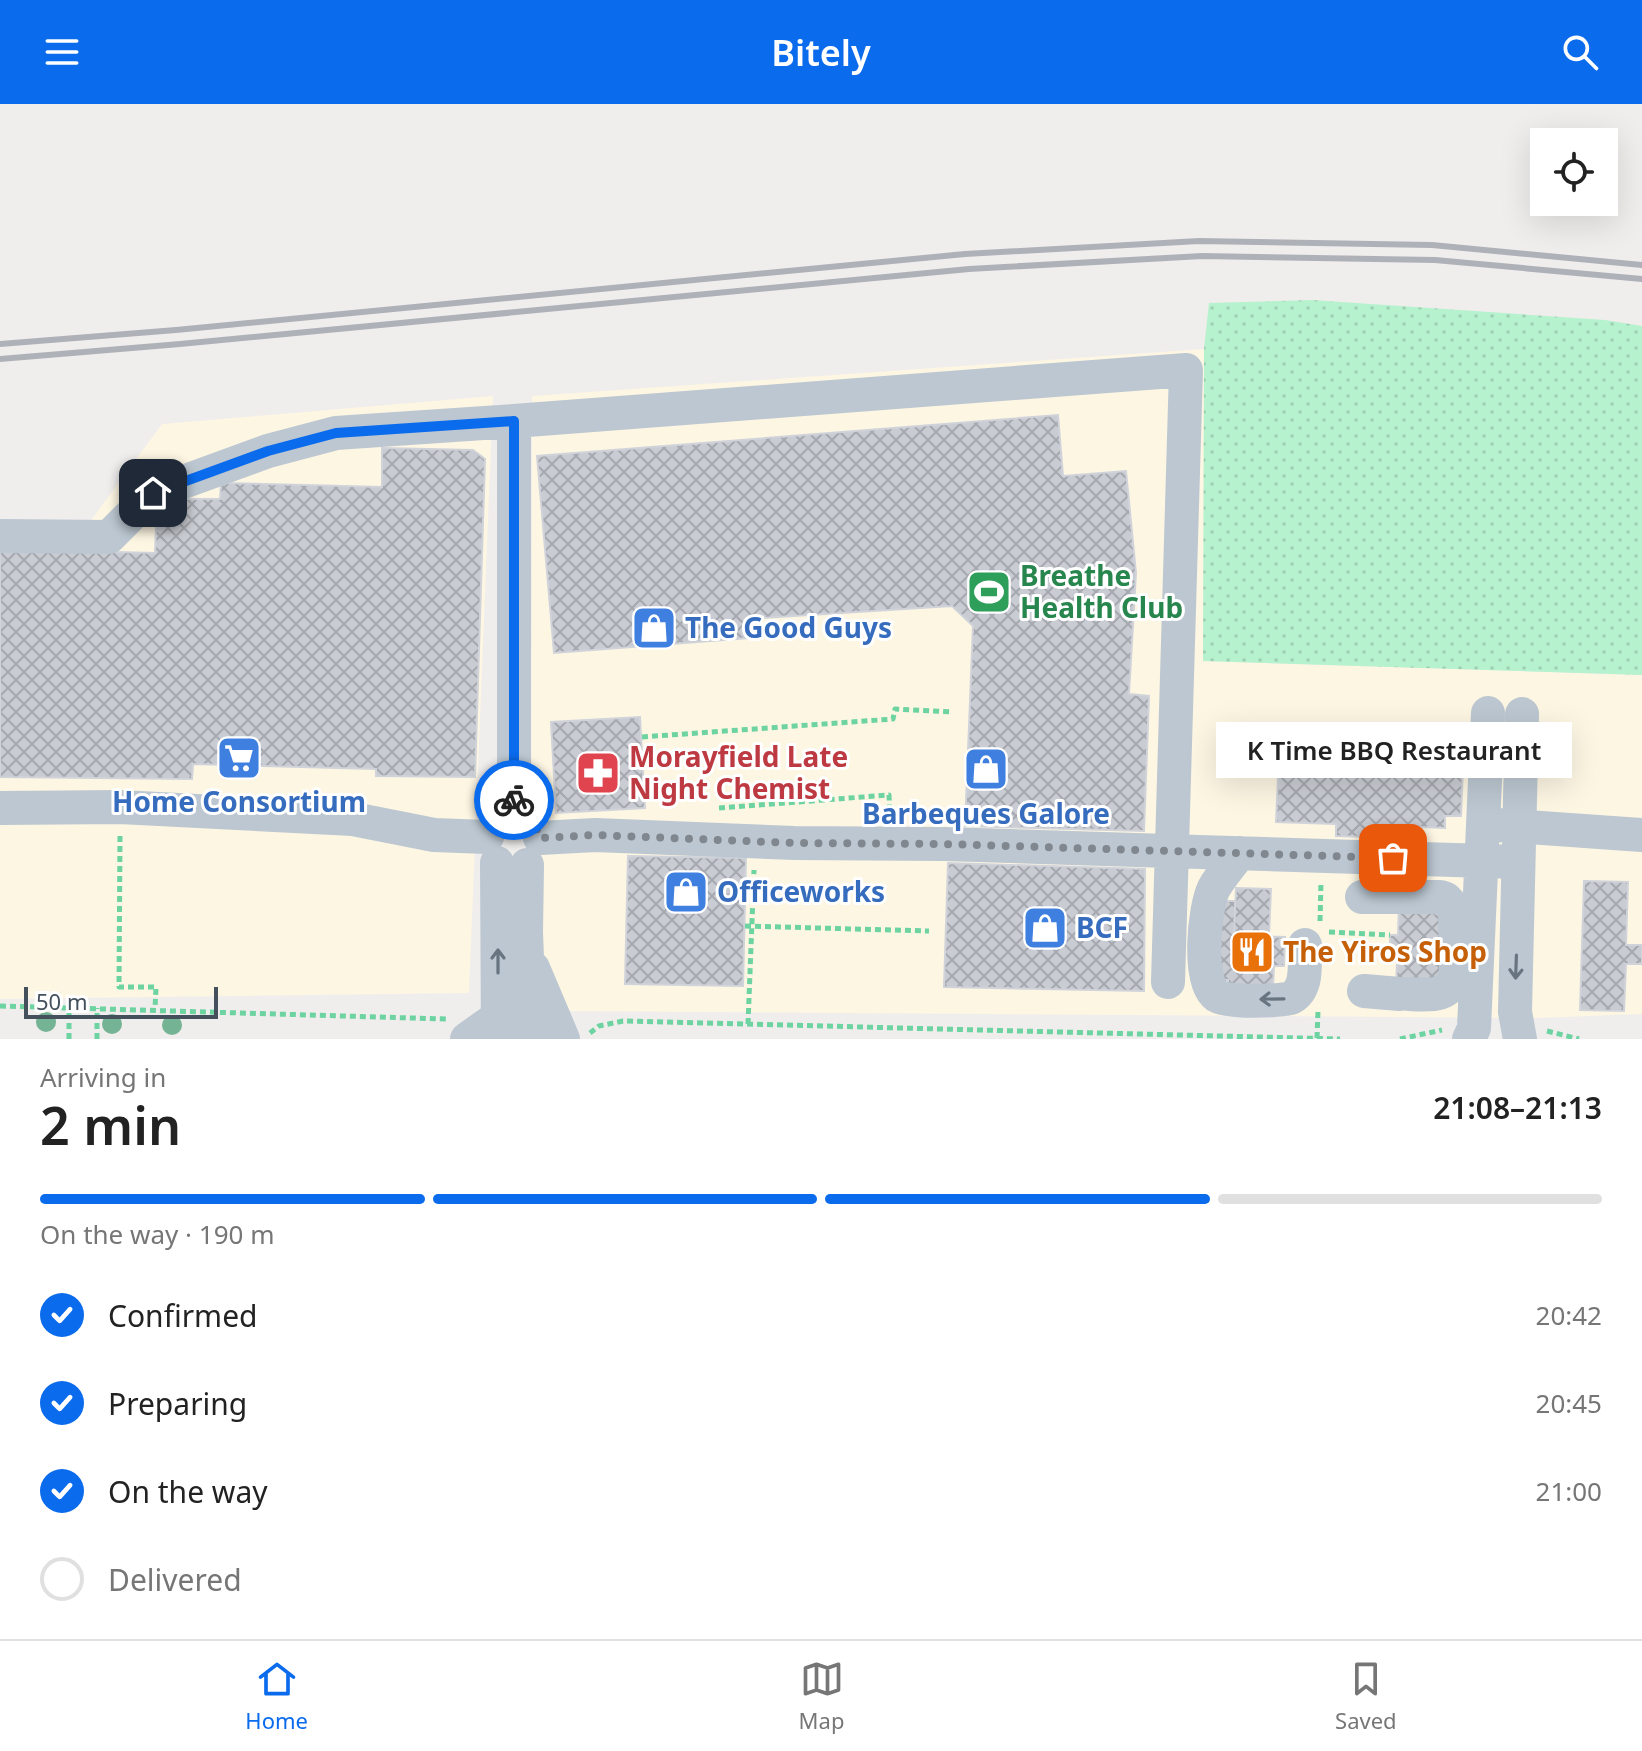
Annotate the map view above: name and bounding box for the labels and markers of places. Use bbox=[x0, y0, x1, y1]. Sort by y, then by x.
pin bbox=[119, 459, 187, 527]
place label: Breathe Health Club bbox=[1020, 556, 1183, 626]
sports icon: Breathe Health Club bbox=[965, 568, 1013, 616]
shop icon: The Good Guys bbox=[630, 604, 678, 652]
place label: The Good Guys bbox=[685, 608, 892, 646]
callout: K Time BBQ Restaurant bbox=[1215, 722, 1571, 778]
supermarket icon: Home Consortium bbox=[215, 734, 263, 782]
place label: Morayfield Late Night Chemist bbox=[629, 737, 848, 807]
shop icon: Barbeques Galore bbox=[962, 745, 1010, 793]
pharmacy icon: Morayfield Late Night Chemist bbox=[574, 749, 622, 797]
place label: Home Consortium bbox=[112, 782, 366, 820]
place label: Barbeques Galore bbox=[862, 794, 1110, 832]
pin bbox=[1359, 824, 1427, 892]
shop icon: Officeworks bbox=[662, 868, 710, 916]
place label: Officeworks bbox=[717, 872, 885, 910]
shop icon: BCF bbox=[1021, 904, 1069, 952]
place label: BCF bbox=[1076, 908, 1128, 946]
restaurant icon: The Yiros Shop bbox=[1228, 928, 1276, 976]
place label: The Yiros Shop bbox=[1283, 932, 1487, 970]

